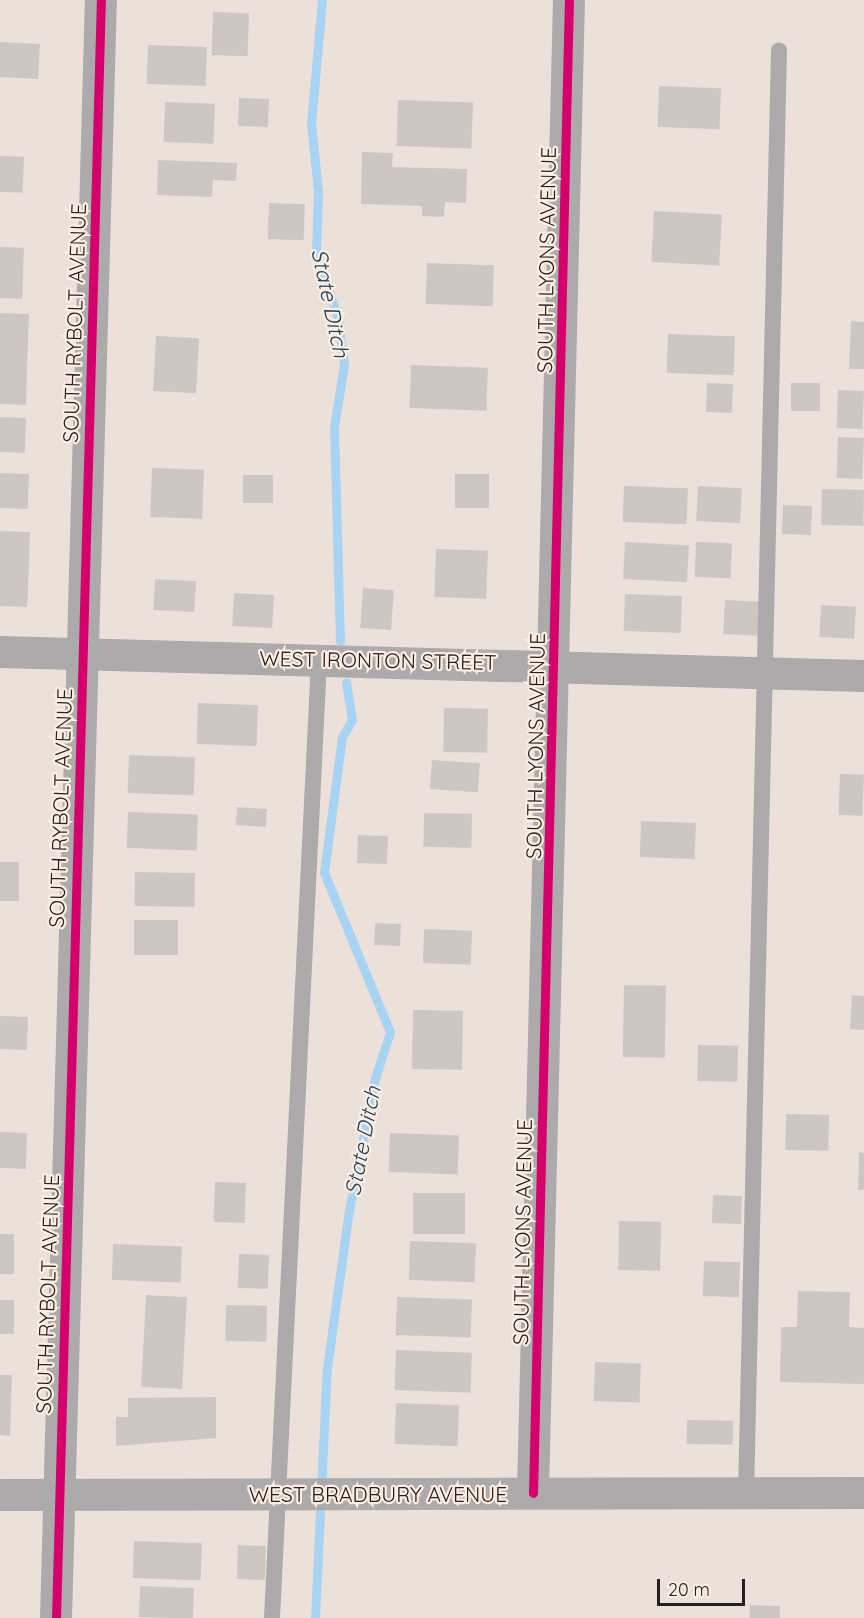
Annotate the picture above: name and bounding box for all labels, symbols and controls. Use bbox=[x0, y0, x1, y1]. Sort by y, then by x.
street label: SOUTH LYONS AVENUE bbox=[531, 147, 561, 373]
street label: SOUTH RYBOLT AVENUE bbox=[57, 203, 91, 443]
water label: State Ditch bbox=[306, 246, 354, 360]
street label: SOUTH LYONS AVENUE bbox=[520, 633, 550, 859]
street label: WEST IRONTON STREET bbox=[259, 645, 497, 675]
street label: SOUTH RYBOLT AVENUE bbox=[43, 688, 77, 928]
water label: State Ditch bbox=[339, 1084, 387, 1198]
street label: SOUTH LYONS AVENUE bbox=[507, 1119, 537, 1345]
street label: SOUTH RYBOLT AVENUE bbox=[30, 1174, 64, 1414]
street label: WEST BRADBURY AVENUE bbox=[249, 1481, 507, 1507]
scale bar bbox=[660, 1567, 748, 1605]
text: 20 m bbox=[668, 1578, 710, 1601]

